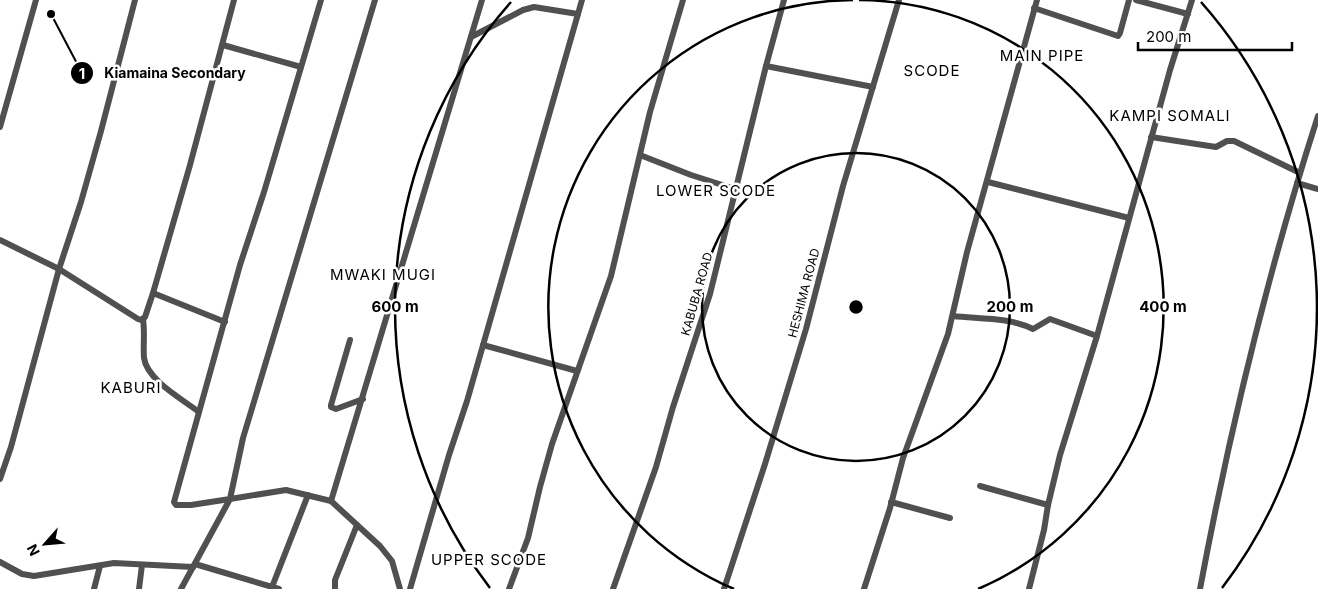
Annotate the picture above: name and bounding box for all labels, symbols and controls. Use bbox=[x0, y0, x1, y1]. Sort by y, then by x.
scale bar bbox=[1138, 20, 1292, 52]
text: 200 m bbox=[1146, 27, 1191, 46]
district label: MAIN PIPE bbox=[1000, 46, 1084, 65]
callout: Kiamaina Secondary bbox=[69, 59, 255, 88]
district label: SCODE bbox=[904, 61, 960, 80]
text: 1 bbox=[79, 64, 85, 83]
text: Kiamaina Secondary bbox=[104, 64, 246, 81]
district label: KAMPI SOMALI bbox=[1109, 106, 1231, 125]
district label: LOWER SCODE bbox=[656, 181, 776, 200]
street label: HESHIMA ROAD bbox=[784, 247, 823, 339]
street label: KABUBA ROAD bbox=[677, 250, 716, 337]
district label: MWAKI MUGI bbox=[330, 265, 436, 284]
text: 600 m bbox=[371, 297, 419, 316]
text: 200 m bbox=[987, 297, 1033, 316]
text: 400 m bbox=[1139, 297, 1187, 316]
centre of rings bbox=[847, 298, 865, 316]
district label: KABURI bbox=[100, 378, 162, 397]
north arrow bbox=[20, 519, 70, 569]
text: N bbox=[23, 542, 43, 559]
district label: UPPER SCODE bbox=[431, 550, 547, 569]

